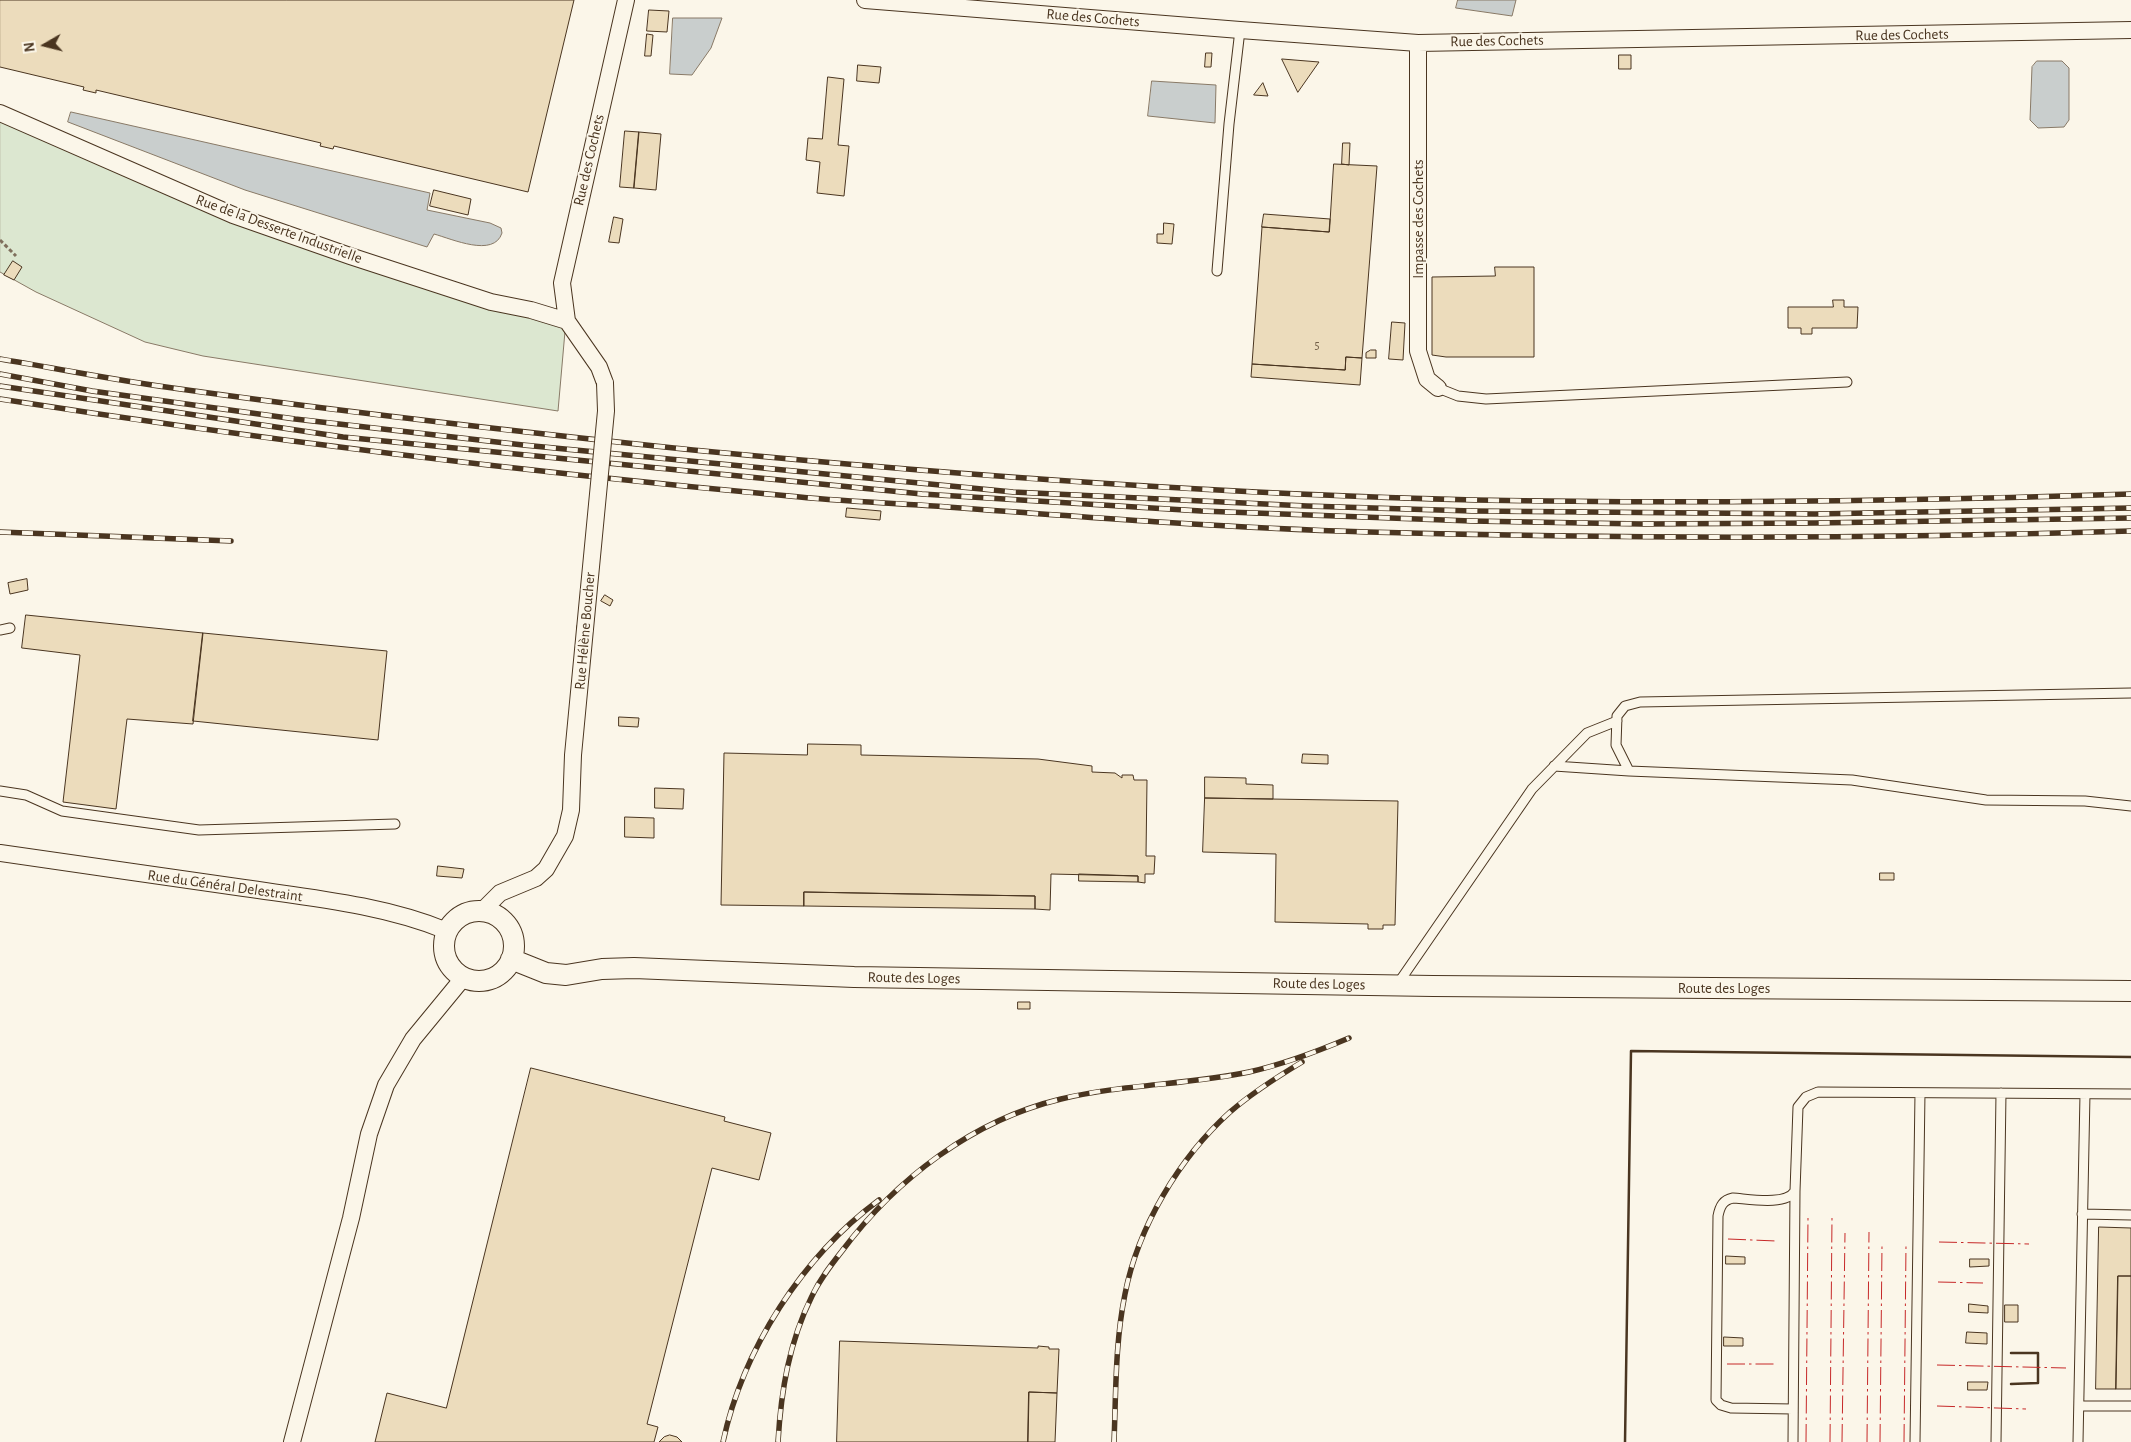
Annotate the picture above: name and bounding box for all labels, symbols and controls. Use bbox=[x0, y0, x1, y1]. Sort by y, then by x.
street label: Rue des Cochets bbox=[1046, 5, 1140, 31]
north arrow bbox=[20, 20, 70, 70]
street label: Rue des Cochets bbox=[1855, 25, 1949, 45]
street label: Rue des Cochets bbox=[1450, 31, 1544, 51]
text: N bbox=[23, 41, 38, 53]
street label: Rue des Cochets bbox=[570, 112, 608, 208]
street label: Impasse des Cochets bbox=[1409, 159, 1427, 279]
street label: Rue de la Desserte Industrielle bbox=[193, 190, 365, 268]
house number: 5 bbox=[1314, 338, 1320, 352]
street label: Rue Hélène Boucher bbox=[571, 571, 599, 691]
street label: Rue du Général Delestraint bbox=[146, 866, 304, 906]
street label: Route des Loges bbox=[868, 968, 960, 988]
street label: Route des Loges bbox=[1273, 974, 1365, 994]
street label: Route des Loges bbox=[1678, 979, 1770, 997]

